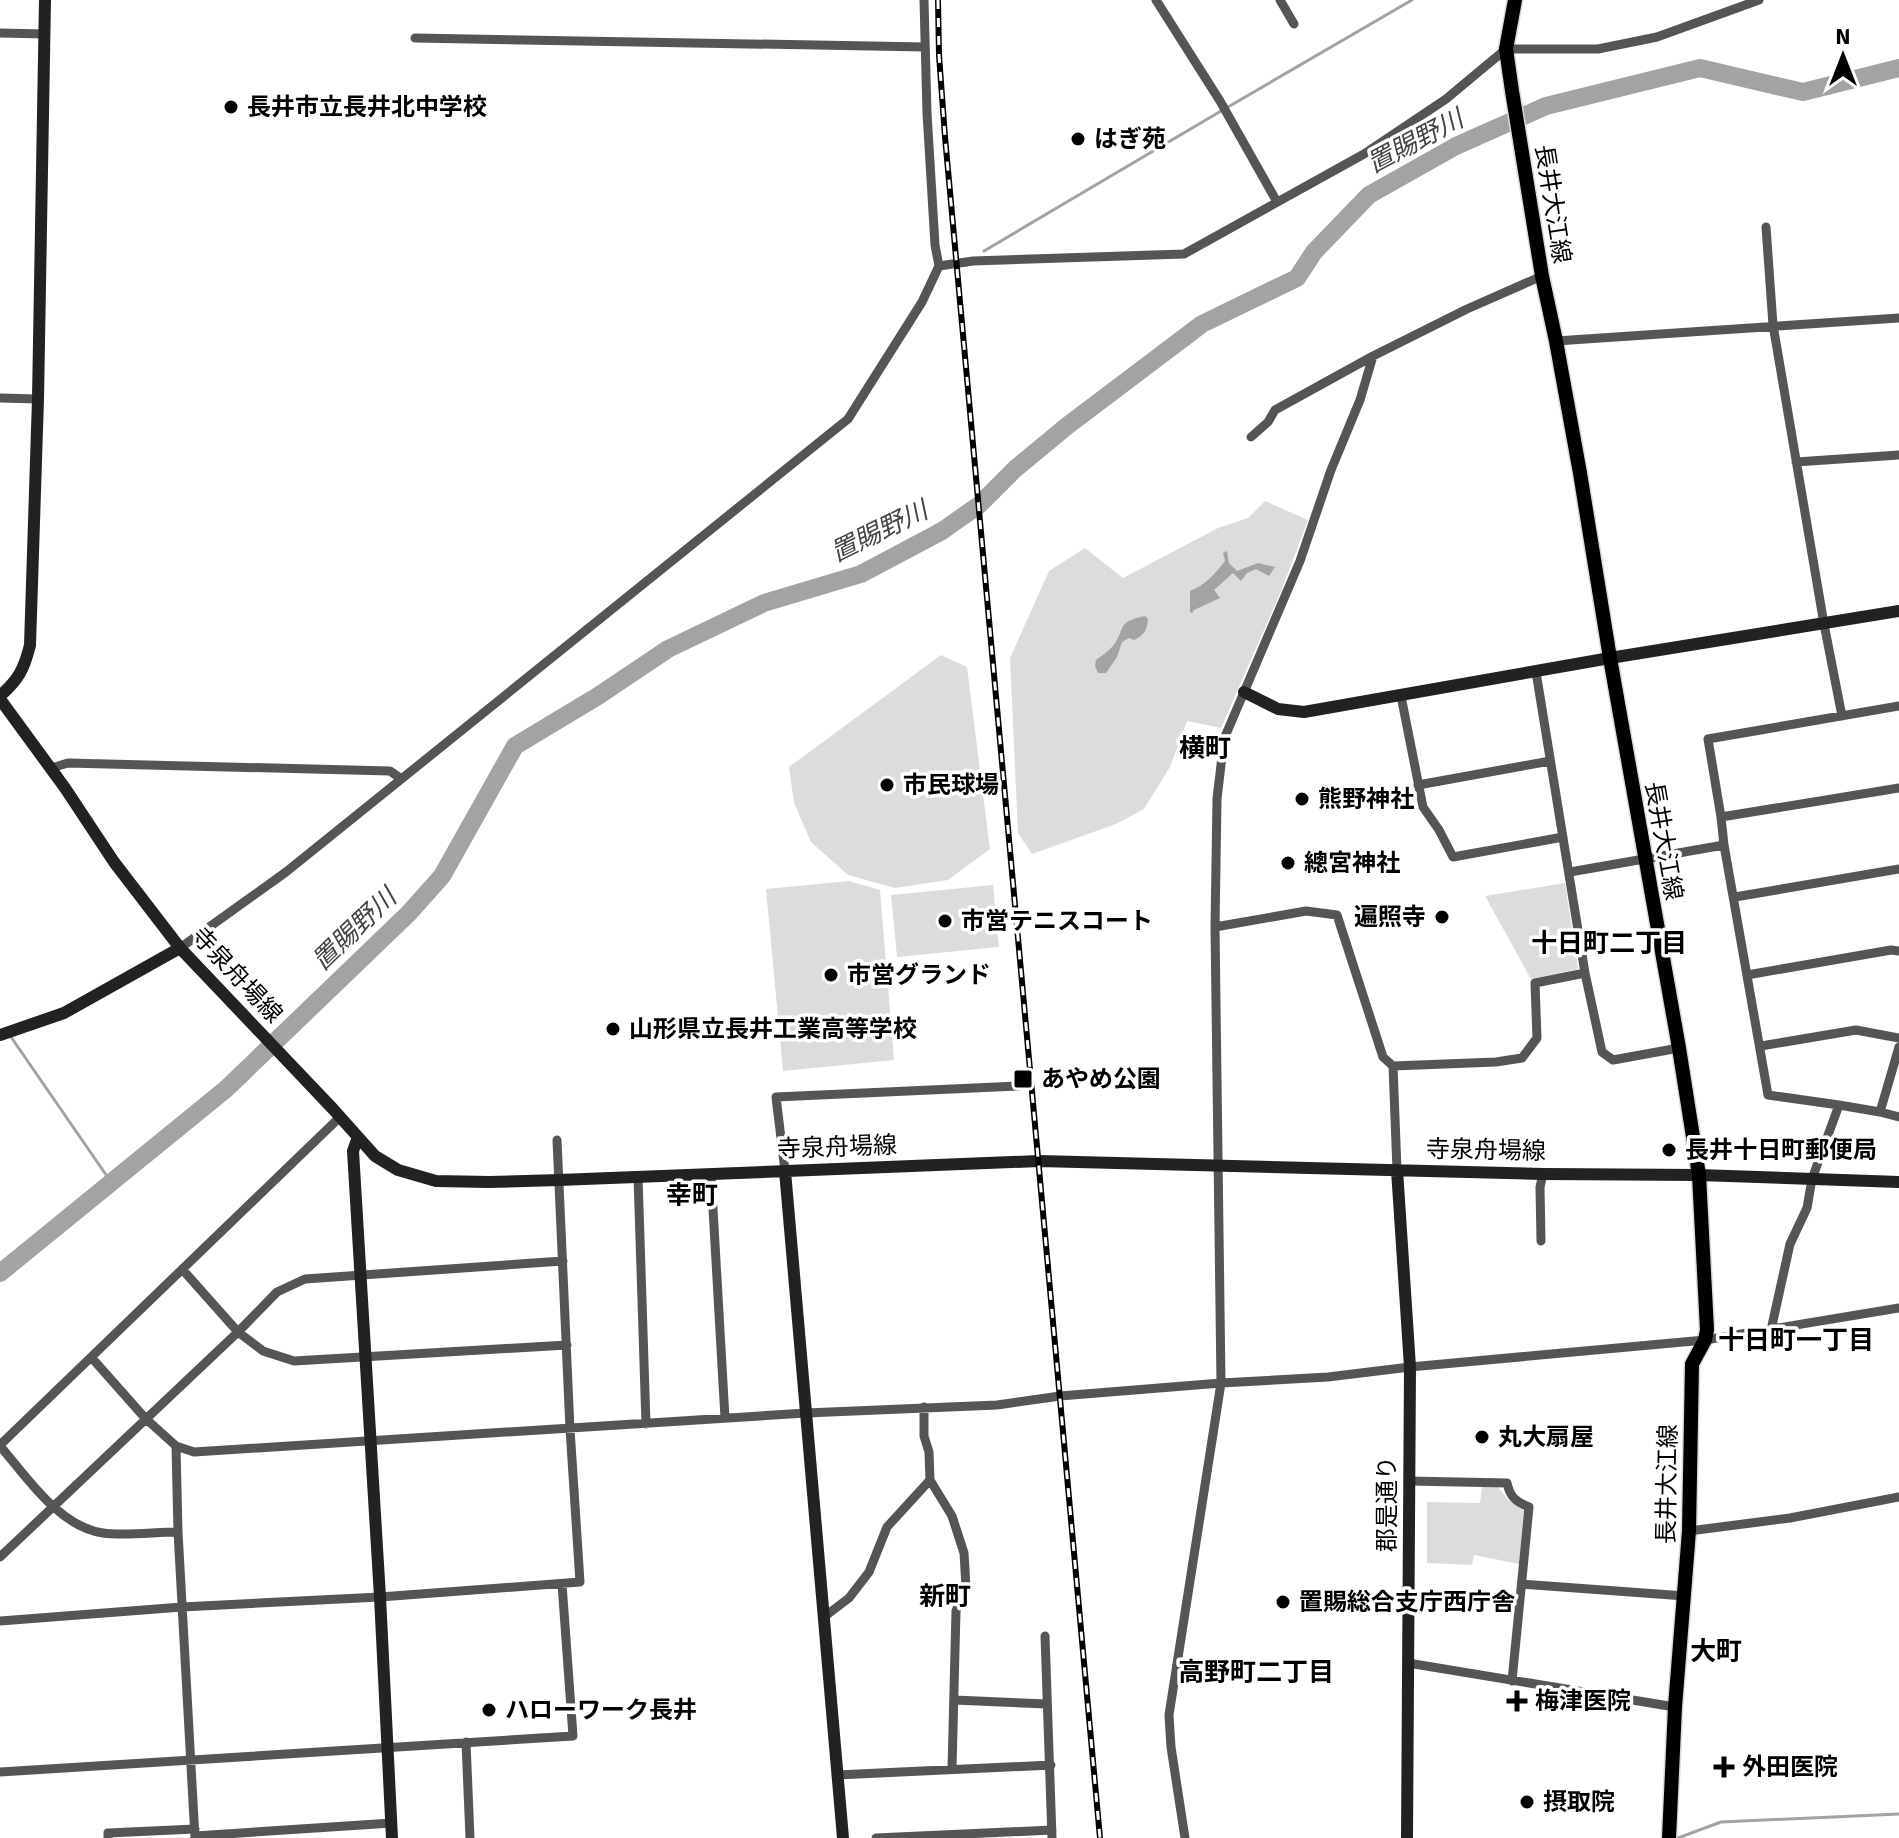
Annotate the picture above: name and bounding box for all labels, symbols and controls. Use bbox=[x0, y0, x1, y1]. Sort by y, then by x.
north arrow bbox=[1803, 16, 1883, 96]
text: N bbox=[1835, 23, 1851, 50]
place label: 長井市立長井北中学校 bbox=[247, 92, 487, 122]
marker: 長井市立長井北中学校 bbox=[222, 98, 240, 116]
water label: 置賜野川 bbox=[1362, 102, 1472, 180]
place label: はぎ苑 bbox=[1094, 124, 1166, 154]
marker: はぎ苑 bbox=[1069, 130, 1087, 148]
street label: 長井大江線 bbox=[1529, 142, 1577, 266]
water label: 置賜野川 bbox=[826, 493, 936, 569]
district label: 横町 bbox=[1179, 733, 1231, 765]
place label: 市民球場 bbox=[903, 770, 999, 800]
marker: 市民球場 bbox=[878, 776, 896, 794]
street label: 長井大江線 bbox=[1639, 779, 1689, 903]
place label: 熊野神社 bbox=[1318, 784, 1414, 814]
marker: 熊野神社 bbox=[1293, 790, 1311, 808]
place label: 總宮神社 bbox=[1304, 848, 1400, 878]
marker: 總宮神社 bbox=[1279, 854, 1297, 872]
water label: 置賜野川 bbox=[306, 880, 405, 977]
place label: 遍照寺 bbox=[1354, 902, 1426, 932]
place label: 市営テニスコート bbox=[961, 906, 1153, 936]
marker: 遍照寺 bbox=[1433, 908, 1451, 926]
marker: 市営テニスコート bbox=[936, 912, 954, 930]
street label: 寺泉舟場線 bbox=[185, 921, 289, 1029]
district label: 十日町二丁目 bbox=[1531, 928, 1687, 960]
place label: 市営グランド bbox=[847, 960, 991, 990]
marker: 市営グランド bbox=[822, 966, 840, 984]
place label: 山形県立長井工業高等学校 bbox=[629, 1014, 917, 1044]
marker: 山形県立長井工業高等学校 bbox=[604, 1020, 622, 1038]
place label: あやめ公園 bbox=[1041, 1064, 1161, 1094]
marker: あやめ公園 bbox=[1012, 1068, 1034, 1090]
street label: 寺泉舟場線 bbox=[777, 1130, 897, 1164]
street label: 寺泉舟場線 bbox=[1426, 1134, 1546, 1166]
place label: 長井十日町郵便局 bbox=[1685, 1135, 1877, 1165]
marker: 長井十日町郵便局 bbox=[1660, 1141, 1678, 1159]
district label: 幸町 bbox=[666, 1180, 718, 1212]
district label: 十日町一丁目 bbox=[1718, 1325, 1874, 1357]
place label: 丸大扇屋 bbox=[1498, 1422, 1594, 1452]
street label: 長井大江線 bbox=[1651, 1424, 1683, 1544]
marker: 丸大扇屋 bbox=[1473, 1428, 1491, 1446]
street label: 郡是通り bbox=[1372, 1456, 1402, 1552]
district label: 新町 bbox=[919, 1581, 971, 1613]
place label: 置賜総合支庁西庁舎 bbox=[1299, 1587, 1515, 1617]
marker: 置賜総合支庁西庁舎 bbox=[1274, 1593, 1292, 1611]
district label: 大町 bbox=[1690, 1636, 1742, 1668]
district label: 高野町二丁目 bbox=[1178, 1657, 1334, 1689]
place label: 梅津医院 bbox=[1535, 1686, 1631, 1716]
marker: 梅津医院 bbox=[1506, 1690, 1528, 1712]
place label: ハローワーク長井 bbox=[505, 1695, 697, 1725]
marker: ハローワーク長井 bbox=[480, 1701, 498, 1719]
place label: 外田医院 bbox=[1742, 1752, 1838, 1782]
marker: 外田医院 bbox=[1713, 1756, 1735, 1778]
place label: 摂取院 bbox=[1543, 1787, 1615, 1817]
marker: 摂取院 bbox=[1518, 1793, 1536, 1811]

